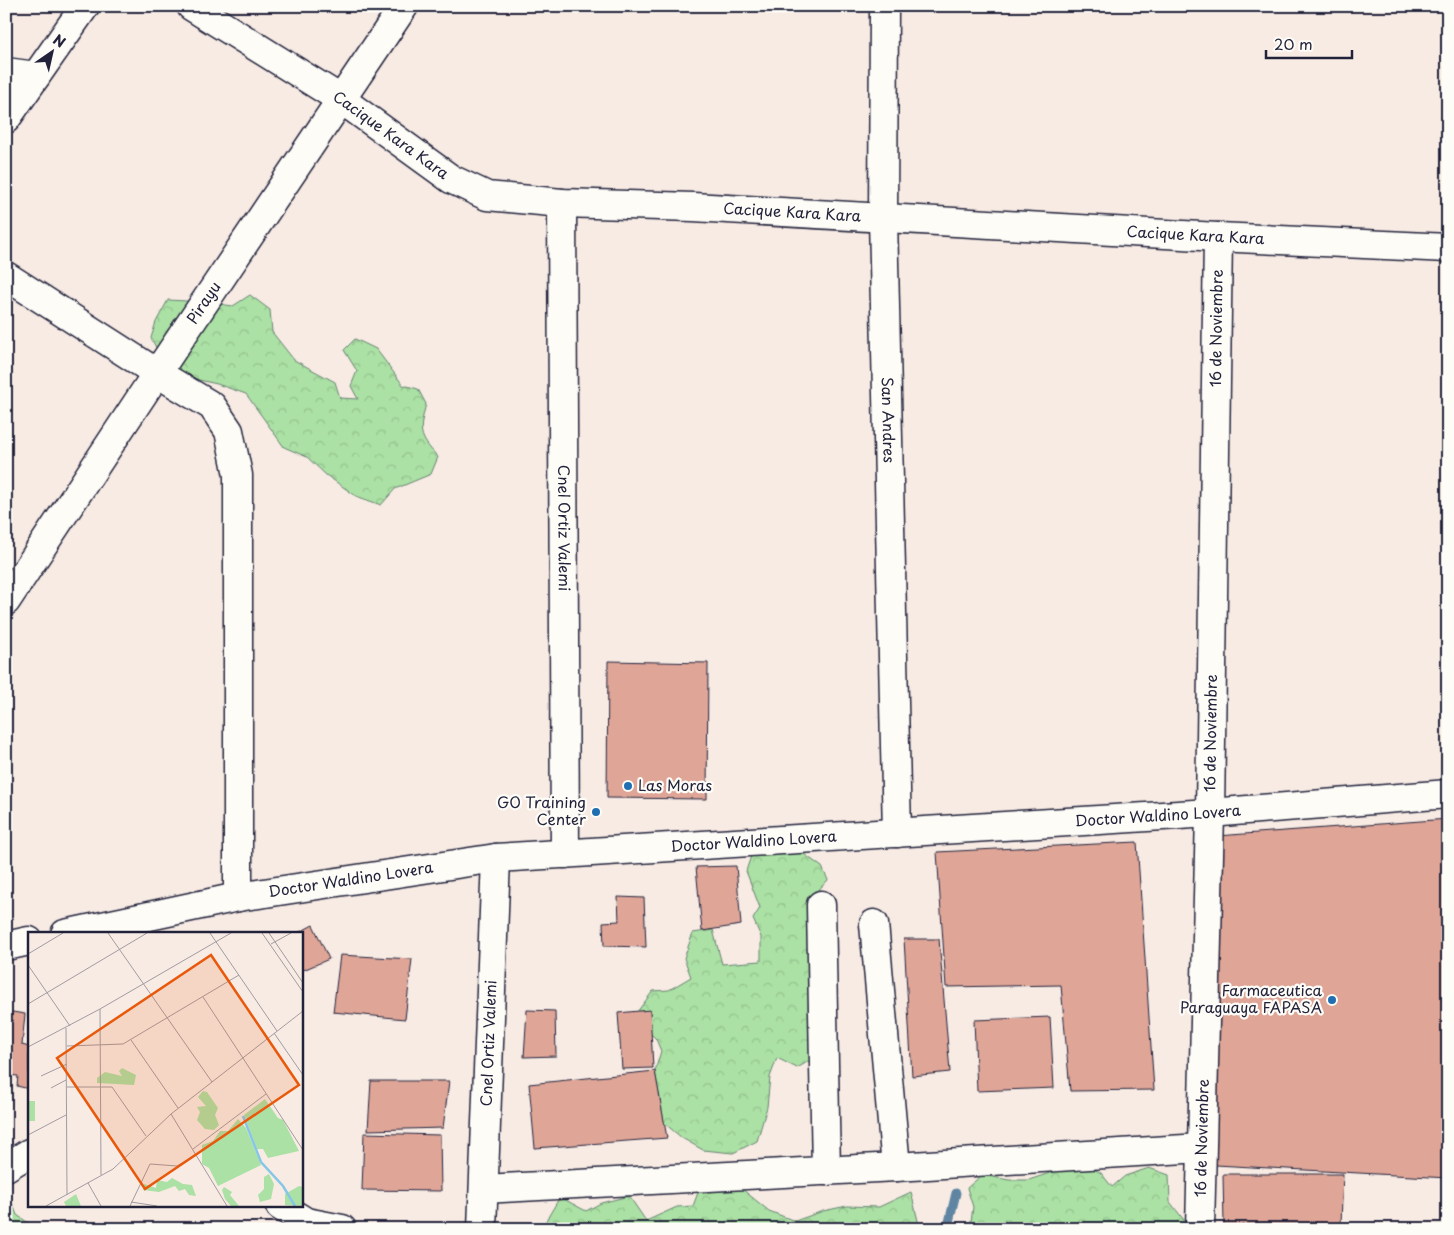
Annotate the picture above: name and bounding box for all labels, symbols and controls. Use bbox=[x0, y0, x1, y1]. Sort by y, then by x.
north arrow bbox=[28, 28, 78, 78]
scale bar bbox=[1266, 28, 1353, 60]
text: N bbox=[49, 29, 70, 53]
text: 20 m bbox=[1274, 32, 1313, 55]
street label: Cacique Kara Kara bbox=[329, 84, 455, 184]
street label: Cacique Kara Kara bbox=[723, 196, 862, 227]
street label: Cacique Kara Kara bbox=[1126, 219, 1266, 249]
street label: 16 de Noviembre bbox=[1203, 269, 1228, 387]
street label: Pirayu bbox=[180, 276, 226, 328]
street label: San Andres bbox=[877, 377, 902, 463]
street label: Cnel Ortiz Valemi bbox=[553, 465, 577, 591]
street label: 16 de Noviembre bbox=[1197, 674, 1222, 792]
place label: Las Moras bbox=[638, 773, 712, 796]
marker: Las Moras bbox=[622, 780, 634, 792]
place label: GO Training Center bbox=[497, 790, 586, 830]
street label: Doctor Waldino Lovera bbox=[1074, 798, 1242, 831]
marker: GO Training Center bbox=[590, 806, 602, 818]
street label: Doctor Waldino Lovera bbox=[670, 824, 838, 857]
street label: Doctor Waldino Lovera bbox=[267, 855, 435, 902]
inset map bbox=[28, 932, 302, 1208]
place label: Farmaceutica Paraguaya FAPASA bbox=[1180, 978, 1323, 1018]
street label: Cnel Ortiz Valemi bbox=[474, 980, 501, 1107]
marker: Farmaceutica Paraguaya FAPASA bbox=[1326, 994, 1338, 1006]
street label: 16 de Noviembre bbox=[1188, 1079, 1214, 1197]

